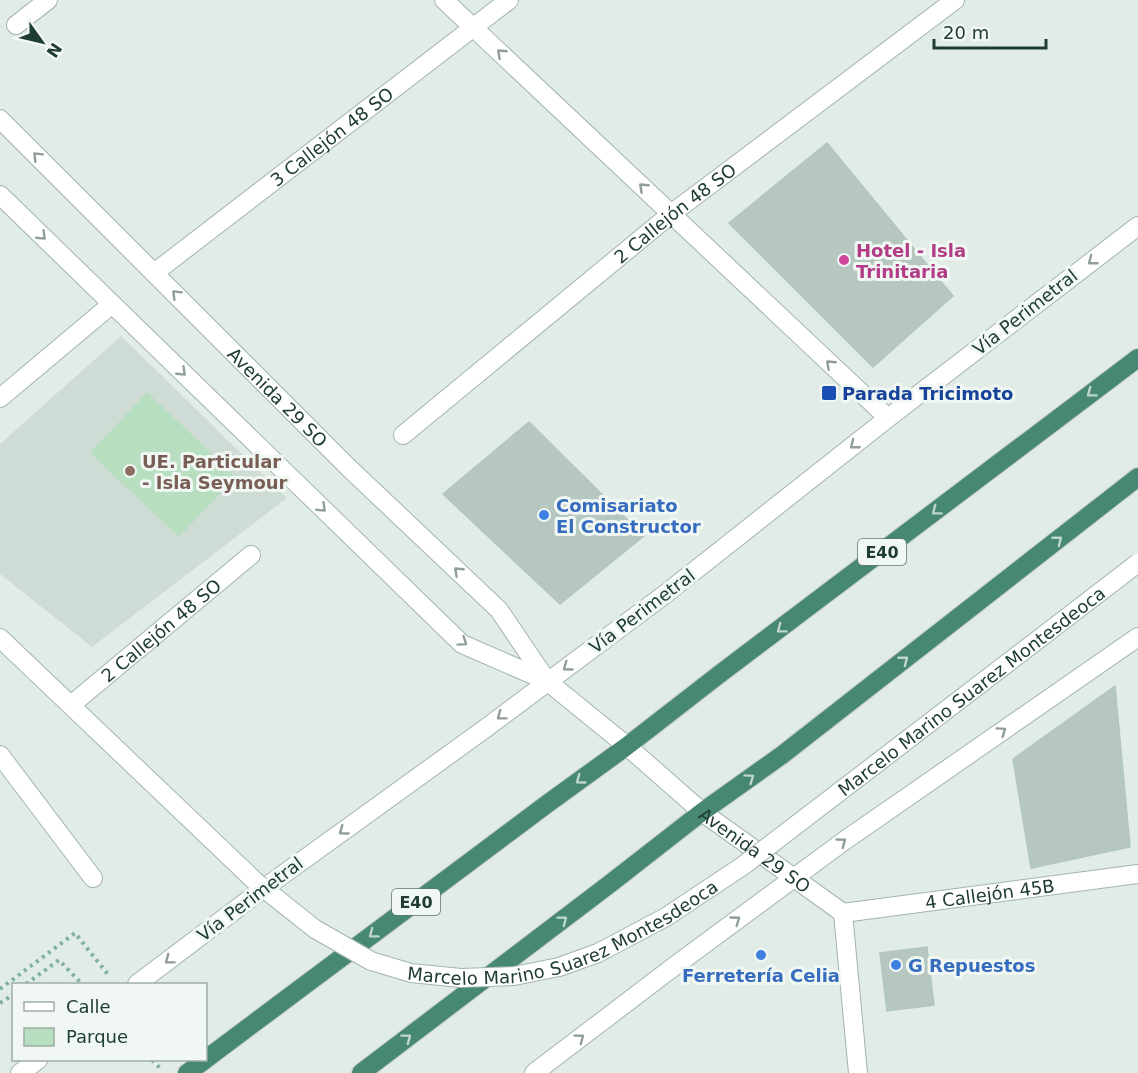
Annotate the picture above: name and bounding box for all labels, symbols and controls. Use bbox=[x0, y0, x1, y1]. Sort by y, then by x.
north arrow bbox=[12, 12, 72, 72]
scale bar bbox=[934, 12, 1046, 50]
text: 20 m bbox=[943, 22, 989, 43]
text: N bbox=[42, 39, 66, 61]
one-way arrow bbox=[497, 49, 507, 60]
street label: 3 Callejón 48 SO bbox=[266, 83, 397, 190]
one-way arrow bbox=[34, 153, 45, 164]
street label: 2 Callejón 48 SO bbox=[610, 158, 740, 267]
one-way arrow bbox=[639, 183, 649, 194]
one-way arrow bbox=[35, 229, 45, 240]
place label: Hotel - Isla Trinitaria bbox=[856, 240, 966, 282]
marker: Hotel - Isla Trinitaria bbox=[837, 253, 851, 267]
one-way arrow bbox=[1087, 254, 1098, 265]
street label: Vía Perimetral bbox=[969, 265, 1081, 359]
one-way arrow bbox=[172, 291, 183, 302]
street label: Avenida 29 SO bbox=[224, 343, 332, 451]
one-way arrow bbox=[827, 360, 837, 371]
one-way arrow bbox=[175, 365, 185, 376]
place label: Parada Tricimoto bbox=[842, 383, 1013, 404]
marker: Parada Tricimoto bbox=[820, 384, 838, 402]
one-way arrow bbox=[1087, 386, 1098, 397]
one-way arrow bbox=[850, 437, 861, 448]
place label: UE. Particular - Isla Seymour bbox=[142, 451, 288, 493]
marker: UE. Particular - Isla Seymour bbox=[123, 464, 137, 478]
place label: Comisariato El Constructor bbox=[556, 495, 701, 537]
one-way arrow bbox=[315, 501, 325, 512]
one-way arrow bbox=[932, 504, 943, 515]
marker: Comisariato El Constructor bbox=[537, 508, 551, 522]
one-way arrow bbox=[1051, 536, 1062, 547]
road number: E40 bbox=[858, 539, 906, 565]
street label: Vía Perimetral bbox=[585, 564, 699, 658]
one-way arrow bbox=[454, 567, 465, 578]
street label: 2 Callejón 48 SO bbox=[97, 574, 225, 686]
street label: Marcelo Marino Suarez Montesdeoca bbox=[834, 582, 1109, 800]
one-way arrow bbox=[776, 621, 787, 632]
one-way arrow bbox=[456, 635, 467, 646]
one-way arrow bbox=[898, 656, 909, 667]
one-way arrow bbox=[563, 659, 574, 670]
one-way arrow bbox=[496, 709, 507, 720]
one-way arrow bbox=[996, 727, 1007, 738]
one-way arrow bbox=[575, 773, 586, 784]
one-way arrow bbox=[743, 774, 754, 785]
street label: Avenida 29 SO bbox=[695, 803, 815, 897]
one-way arrow bbox=[338, 824, 349, 835]
one-way arrow bbox=[836, 839, 847, 850]
street label: Vía Perimetral bbox=[193, 852, 307, 946]
street label: Marcelo Marino Suarez Montesdeoca bbox=[406, 875, 721, 989]
street label: 4 Callejón 45B bbox=[924, 875, 1056, 913]
road number: E40 bbox=[392, 889, 440, 915]
one-way arrow bbox=[556, 916, 567, 927]
one-way arrow bbox=[729, 917, 740, 928]
one-way arrow bbox=[368, 927, 379, 938]
marker: Ferretería Celia bbox=[754, 948, 768, 962]
one-way arrow bbox=[165, 952, 176, 963]
place label: G Repuestos bbox=[908, 955, 1035, 976]
marker: G Repuestos bbox=[889, 958, 903, 972]
place label: Ferretería Celia bbox=[682, 965, 840, 986]
legend bbox=[12, 983, 207, 1061]
text: Calle bbox=[66, 996, 111, 1017]
text: Parque bbox=[66, 1026, 128, 1047]
one-way arrow bbox=[401, 1034, 412, 1045]
one-way arrow bbox=[574, 1034, 585, 1045]

